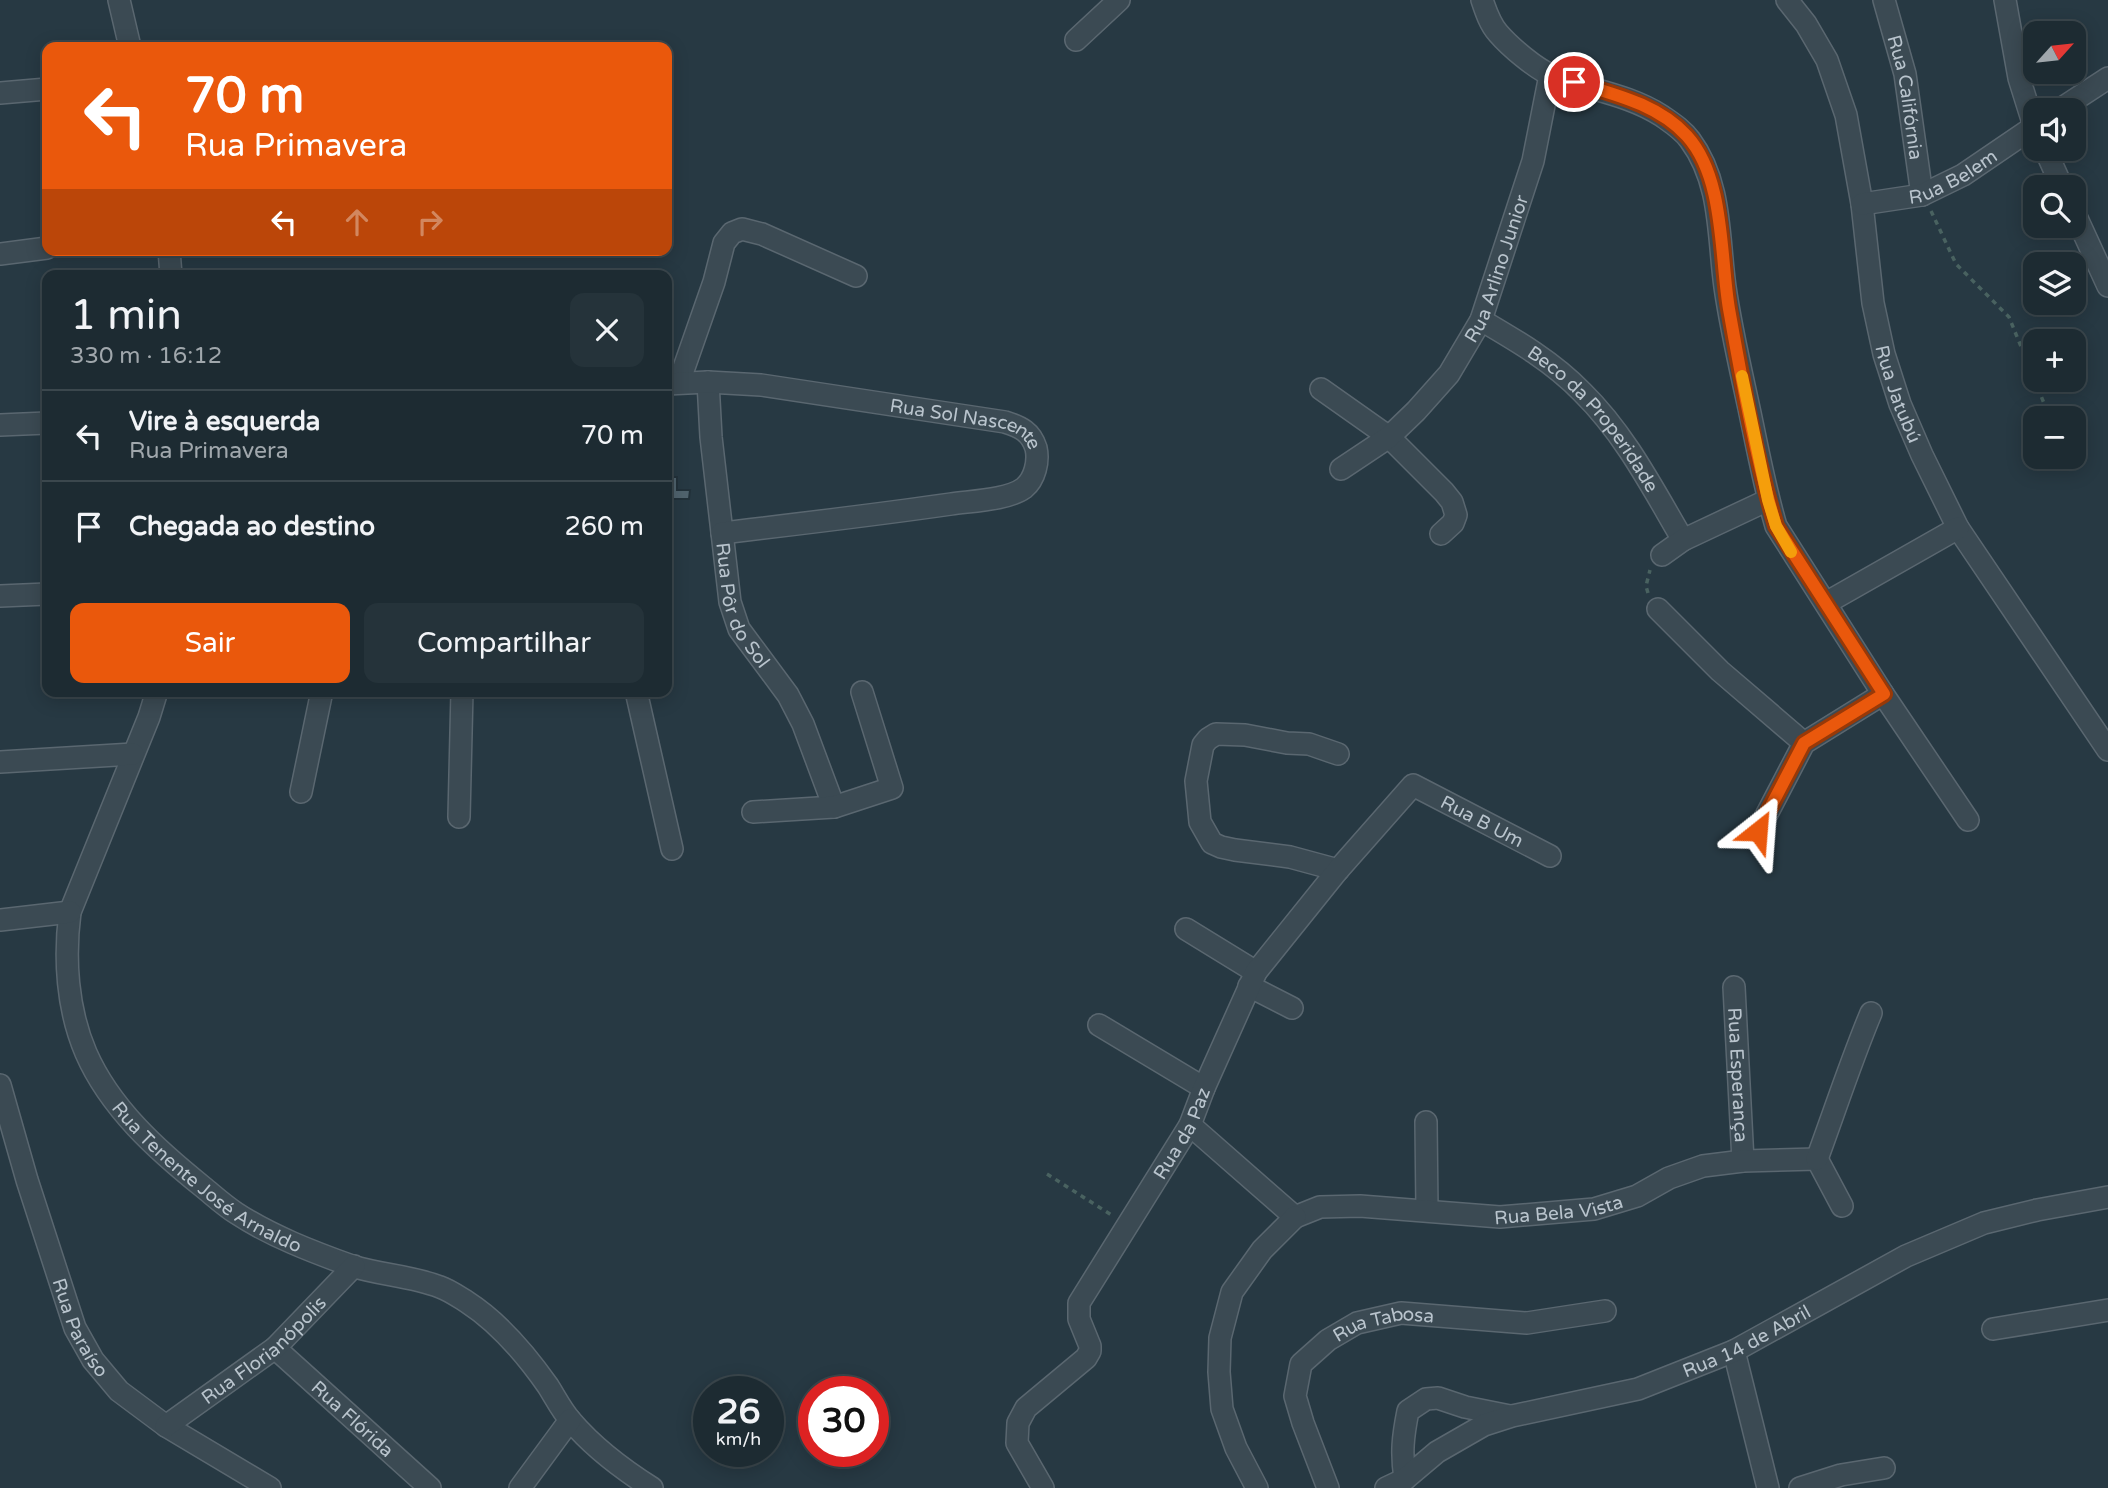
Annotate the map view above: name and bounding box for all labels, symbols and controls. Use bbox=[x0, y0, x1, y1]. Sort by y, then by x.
north arrow bbox=[2023, 21, 2086, 84]
map controls bbox=[2023, 21, 2086, 469]
street label: Rua Califórnia bbox=[1882, 33, 1927, 161]
pin bbox=[1544, 52, 1604, 112]
icon: arrive bbox=[1555, 63, 1593, 101]
text: 70 m bbox=[185, 67, 304, 126]
icon: left bbox=[70, 70, 161, 161]
button: sound bbox=[2023, 98, 2086, 161]
text: Rua Primavera bbox=[185, 127, 407, 165]
street label: Rua Belem bbox=[1907, 145, 2002, 209]
button: search bbox=[2023, 175, 2086, 238]
street label: Rua Arlino Junior bbox=[1460, 192, 1533, 347]
icon: left bbox=[265, 203, 303, 241]
icon: ahead bbox=[338, 203, 376, 241]
icon: right bbox=[411, 203, 449, 241]
button: layers bbox=[2023, 252, 2086, 315]
text: 1 min bbox=[70, 290, 182, 341]
button: close bbox=[570, 293, 644, 367]
button: + bbox=[2023, 329, 2086, 392]
street label: Beco da Properidade bbox=[1523, 341, 1663, 496]
text: 330 m · 16:12 bbox=[70, 342, 222, 370]
street label: Rua Jatubú bbox=[1870, 343, 1925, 446]
street label: Rua Sol Nascente bbox=[888, 395, 1045, 453]
text: Vire à esquerda bbox=[129, 406, 320, 437]
button: − bbox=[2023, 406, 2086, 469]
icon: left bbox=[70, 417, 108, 455]
text: 70 m bbox=[581, 420, 644, 451]
text: Rua Primavera bbox=[129, 437, 289, 465]
icon: arrive bbox=[70, 508, 108, 546]
text: Chegada ao destino bbox=[129, 511, 375, 542]
text: 260 m bbox=[564, 511, 644, 542]
street label: Rua Pôr do Sol bbox=[711, 541, 774, 672]
button: Sair bbox=[70, 603, 350, 683]
button: Compartilhar bbox=[364, 603, 644, 683]
street label: Rua B Um bbox=[1437, 791, 1527, 852]
position arrow bbox=[1721, 794, 1795, 868]
street label: Rua Esperança bbox=[1723, 1007, 1752, 1143]
street label: Rua da Paz bbox=[1149, 1085, 1215, 1184]
street label: Rua Tenente José Arnaldo bbox=[107, 1097, 305, 1257]
street label: Rua Bela Vista bbox=[1493, 1191, 1626, 1229]
street label: Rua Paraíso bbox=[48, 1276, 113, 1382]
street label: Rua Florianópolis bbox=[197, 1292, 331, 1409]
street label: Rua 14 de Abril bbox=[1679, 1301, 1815, 1382]
street label: Rua Tabosa bbox=[1329, 1303, 1435, 1347]
street label: Rua Flórida bbox=[307, 1376, 398, 1462]
speed limit sign: 30 bbox=[798, 1376, 889, 1467]
text: 26 bbox=[717, 1391, 760, 1433]
text: km/h bbox=[716, 1428, 761, 1450]

